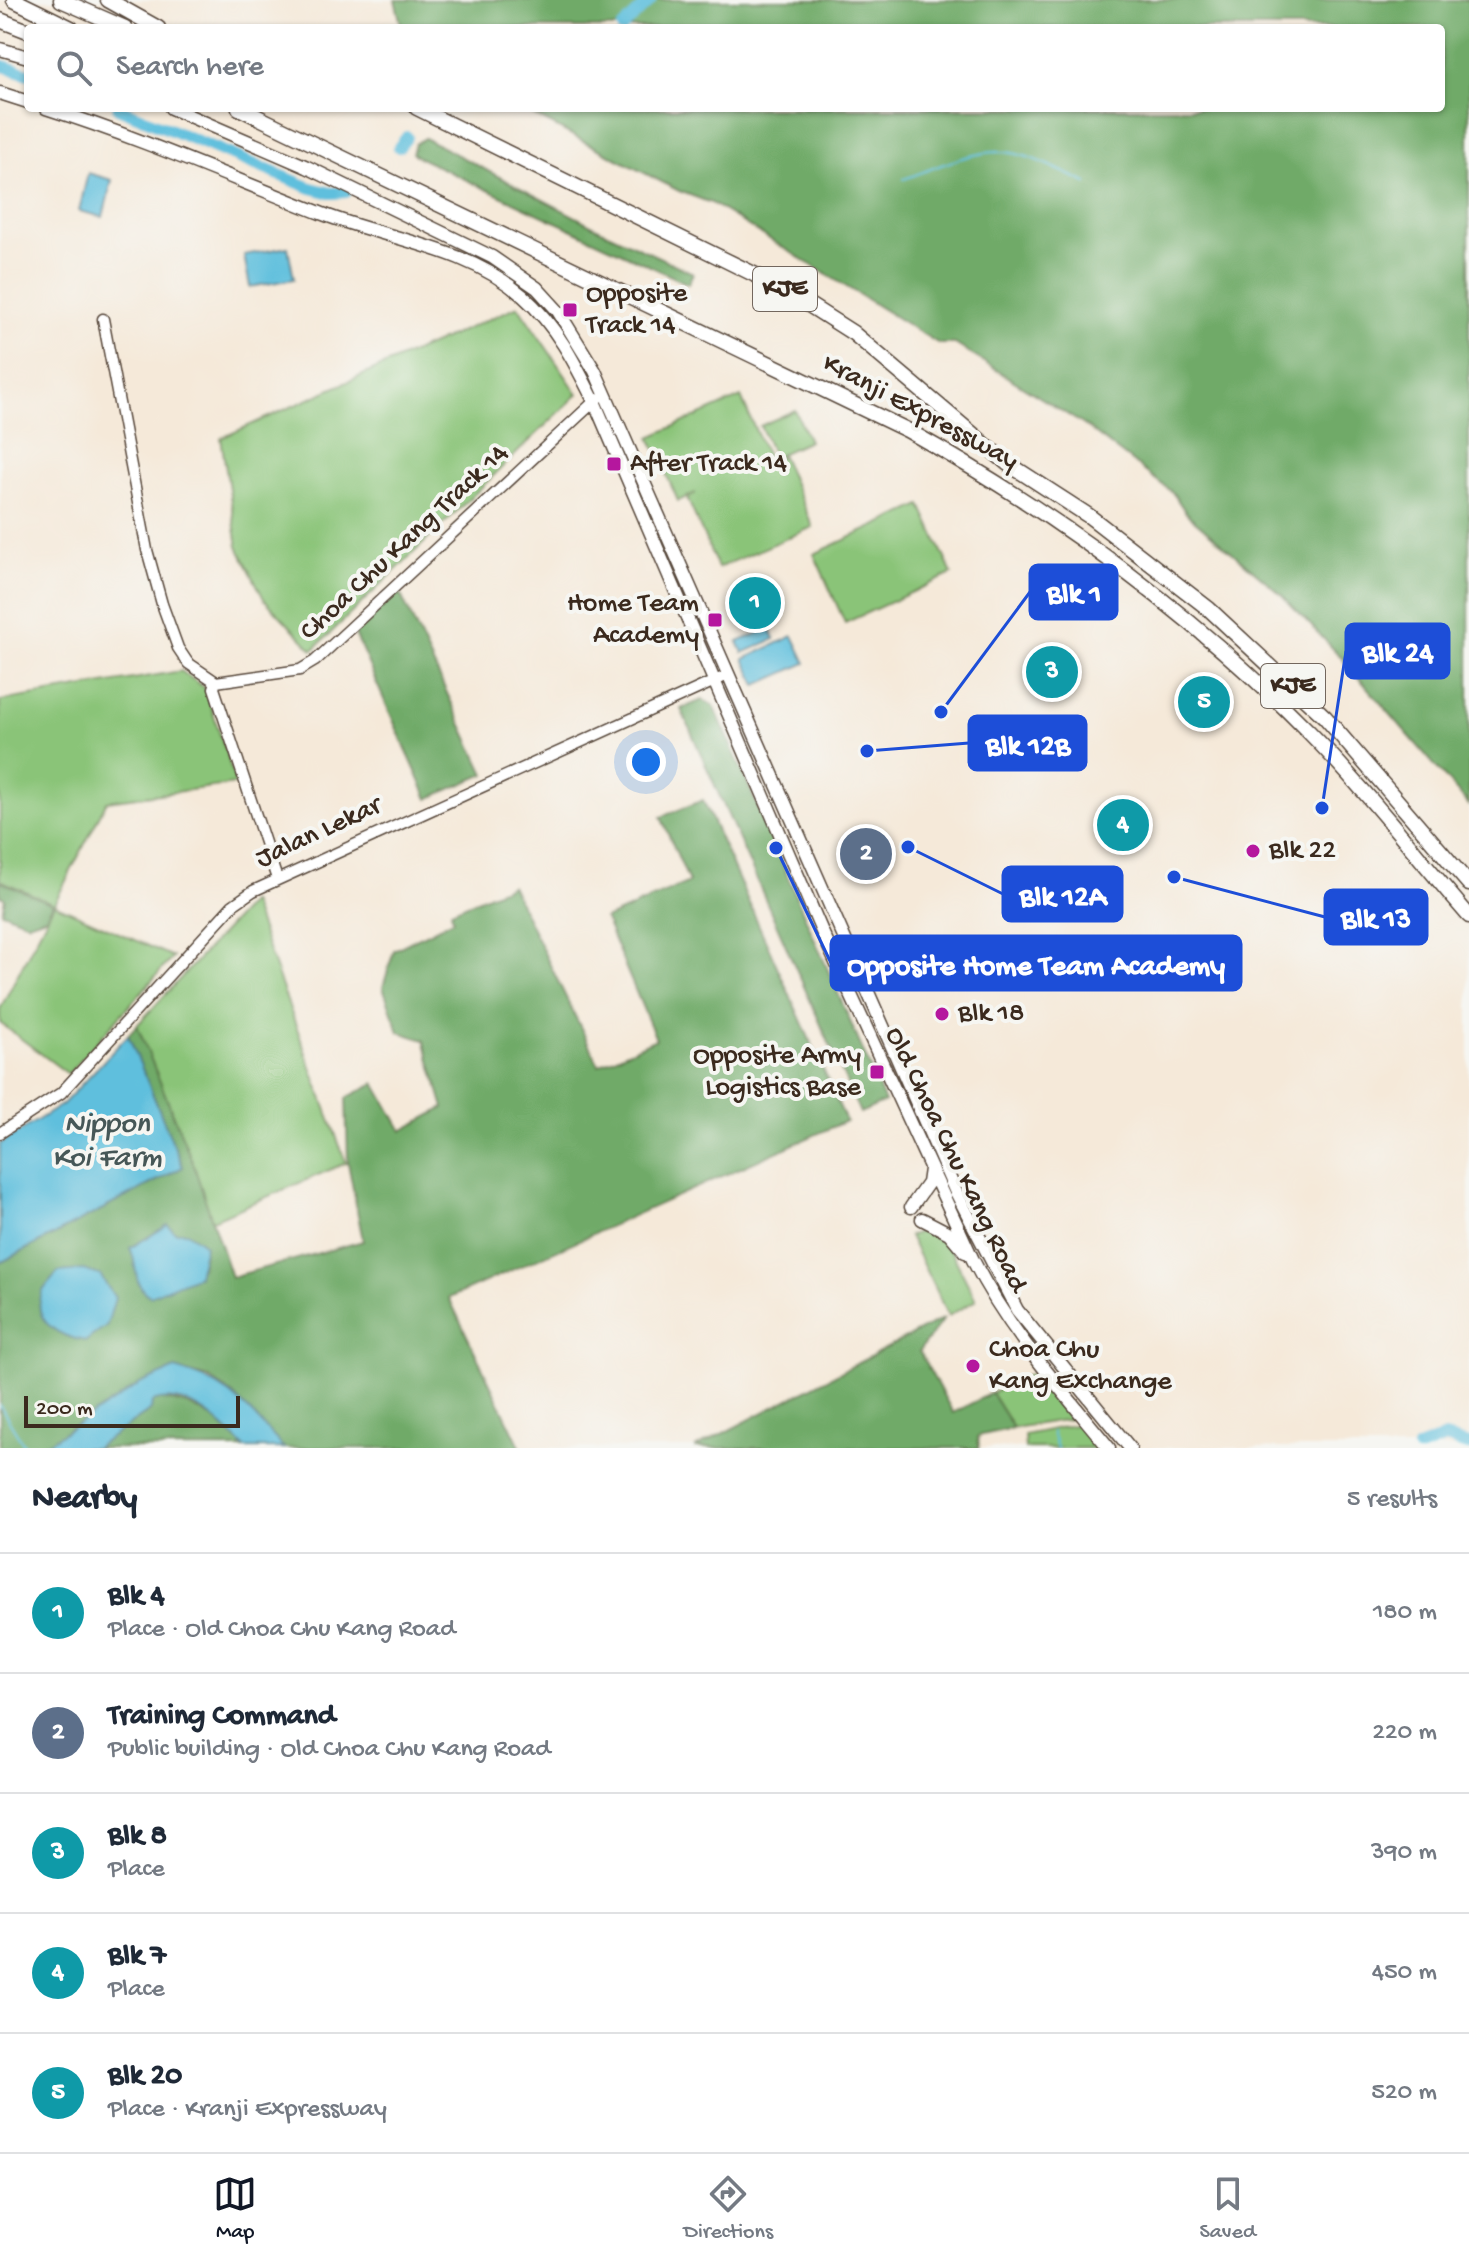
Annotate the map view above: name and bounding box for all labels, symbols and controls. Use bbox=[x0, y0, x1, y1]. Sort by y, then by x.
search box bbox=[24, 24, 1445, 112]
icon: search bbox=[52, 46, 96, 90]
text: Search here bbox=[116, 51, 264, 86]
road number: KJE bbox=[753, 267, 817, 311]
place label: Opposite Track 14 bbox=[584, 278, 688, 343]
marker: Opposite Track 14 bbox=[561, 301, 579, 319]
street label: Kranji Expressway bbox=[816, 347, 1024, 479]
street label: Choa Chu Kang Track 14 bbox=[294, 438, 516, 648]
place label: After Track 14 bbox=[630, 448, 787, 481]
marker: After Track 14 bbox=[605, 455, 623, 473]
callout: Blk 1 bbox=[1030, 565, 1117, 619]
pin: 1 bbox=[729, 573, 781, 633]
text: Blk 1 bbox=[1046, 579, 1101, 614]
place label: Home Team Academy bbox=[567, 588, 699, 653]
marker: Home Team Academy bbox=[706, 611, 724, 629]
callout: Blk 24 bbox=[1346, 624, 1449, 678]
text: Blk 24 bbox=[1361, 638, 1434, 673]
pin: 3 bbox=[1026, 642, 1078, 702]
road number: KJE bbox=[1261, 664, 1325, 708]
pin: 5 bbox=[1178, 672, 1230, 732]
callout: Blk 12B bbox=[969, 716, 1086, 770]
text: Blk 12B bbox=[985, 731, 1072, 766]
your location bbox=[626, 742, 666, 782]
street label: Jalan Lekar bbox=[251, 789, 389, 876]
pin: 4 bbox=[1097, 795, 1149, 855]
pin: 2 bbox=[840, 824, 892, 884]
place label: Blk 22 bbox=[1268, 835, 1336, 868]
marker: Blk 22 bbox=[1244, 842, 1262, 860]
callout: Blk 12A bbox=[1003, 867, 1122, 921]
text: Blk 12A bbox=[1019, 882, 1109, 917]
callout: Blk 13 bbox=[1325, 890, 1427, 944]
text: Blk 13 bbox=[1340, 904, 1411, 939]
callout: Opposite Home Team Academy bbox=[831, 936, 1241, 990]
text: Opposite Home Team Academy bbox=[847, 951, 1225, 986]
place label: Blk 18 bbox=[957, 998, 1024, 1031]
marker: Blk 18 bbox=[933, 1005, 951, 1023]
street label: Old Choa Chu Kang Road bbox=[876, 1022, 1035, 1300]
place label: Opposite Army Logistics Base bbox=[693, 1040, 862, 1105]
marker: Opposite Army Logistics Base bbox=[868, 1063, 886, 1081]
water label: Nippon Koi Farm bbox=[52, 1108, 163, 1177]
place label: Choa Chu Kang Exchange bbox=[989, 1334, 1172, 1399]
marker: Choa Chu Kang Exchange bbox=[964, 1357, 982, 1375]
scale bar bbox=[24, 1392, 240, 1428]
text: 200 m bbox=[36, 1397, 93, 1423]
text: Nearby bbox=[32, 1480, 137, 1520]
text: 5 results bbox=[1347, 1485, 1437, 1516]
text: Blk 4 bbox=[108, 1580, 165, 1615]
text: 1 bbox=[53, 1598, 63, 1629]
text: 180 m bbox=[1373, 1598, 1437, 1629]
text: Place · Old Choa Chu Kang Road bbox=[108, 1615, 455, 1646]
text: Training Command bbox=[108, 1700, 335, 1735]
text: 2 bbox=[52, 1718, 64, 1749]
text: 220 m bbox=[1372, 1718, 1437, 1749]
text: Public building · Old Choa Chu Kang Road bbox=[108, 1735, 551, 1766]
text: Blk 8 bbox=[108, 1820, 167, 1855]
text: 3 bbox=[51, 1838, 65, 1869]
text: 390 m bbox=[1371, 1838, 1437, 1869]
text: Place bbox=[108, 1855, 165, 1886]
text: Blk 7 bbox=[108, 1940, 166, 1975]
text: 4 bbox=[52, 1958, 64, 1989]
text: 450 m bbox=[1372, 1958, 1437, 1989]
text: Place bbox=[108, 1975, 165, 2006]
text: Blk 20 bbox=[108, 2060, 182, 2095]
text: 5 bbox=[51, 2078, 65, 2109]
text: 520 m bbox=[1371, 2078, 1437, 2109]
text: Place · Kranji Expressway bbox=[108, 2095, 387, 2126]
tab: Map bbox=[213, 2172, 257, 2246]
tab: Directions bbox=[684, 2172, 773, 2246]
tab: Saved bbox=[1199, 2172, 1256, 2246]

